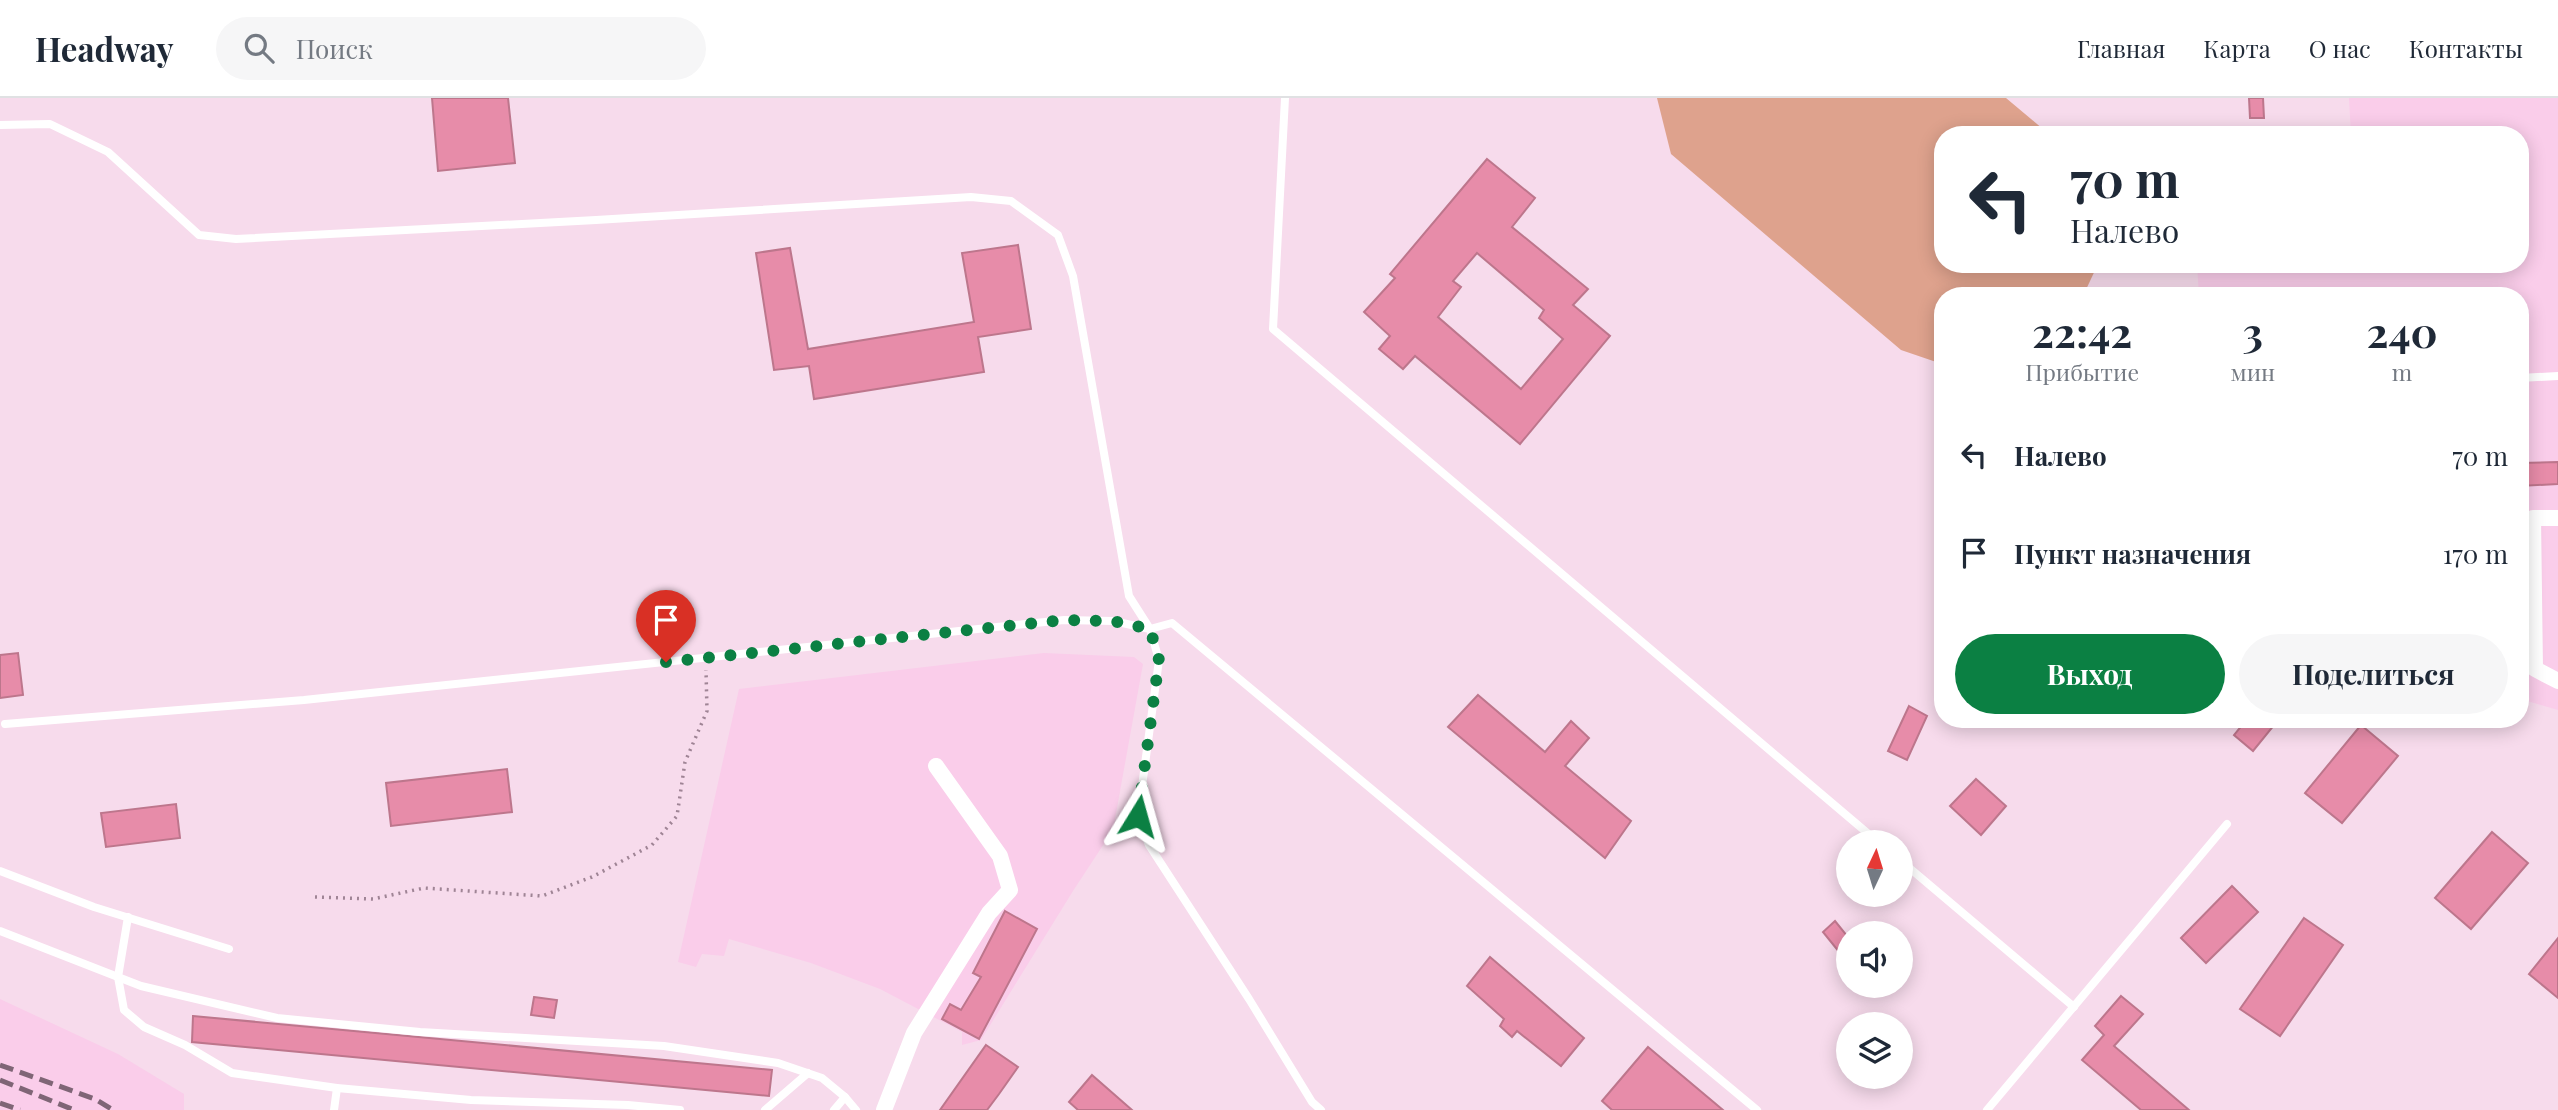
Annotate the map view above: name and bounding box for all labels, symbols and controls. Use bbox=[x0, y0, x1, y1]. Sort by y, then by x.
search box bbox=[216, 17, 706, 80]
text: Headway bbox=[35, 26, 174, 70]
icon: search bbox=[240, 29, 278, 67]
text: Поиск bbox=[296, 31, 373, 66]
text: Главная bbox=[2077, 32, 2165, 64]
text: Карта bbox=[2203, 32, 2271, 64]
text: О нас bbox=[2309, 32, 2371, 64]
text: Контакты bbox=[2409, 32, 2523, 64]
text: 70 m bbox=[2070, 145, 2180, 210]
icon: left bbox=[1955, 154, 2046, 245]
text: Налево bbox=[2070, 208, 2179, 251]
text: 22:42 bbox=[2032, 303, 2132, 359]
text: 3 bbox=[2243, 303, 2263, 359]
text: 240 bbox=[2366, 303, 2438, 359]
text: Прибытие bbox=[2025, 356, 2139, 387]
text: мин bbox=[2230, 356, 2275, 387]
text: m bbox=[2392, 356, 2412, 387]
icon: left bbox=[1955, 436, 1993, 474]
text: Налево bbox=[2014, 438, 2107, 473]
text: 70 m bbox=[2452, 438, 2508, 473]
icon: arrive bbox=[1955, 534, 1993, 572]
text: Пункт назначения bbox=[2014, 536, 2251, 571]
text: 170 m bbox=[2443, 536, 2508, 571]
pin bbox=[636, 590, 696, 662]
icon: arrive bbox=[647, 601, 685, 639]
button: Выход bbox=[1955, 634, 2225, 714]
button: Поделиться bbox=[2239, 634, 2508, 714]
position arrow bbox=[1101, 779, 1175, 853]
north arrow bbox=[1836, 830, 1913, 906]
map controls bbox=[1836, 830, 1913, 1089]
button: sound bbox=[1836, 921, 1913, 998]
button: layers bbox=[1836, 1012, 1913, 1089]

